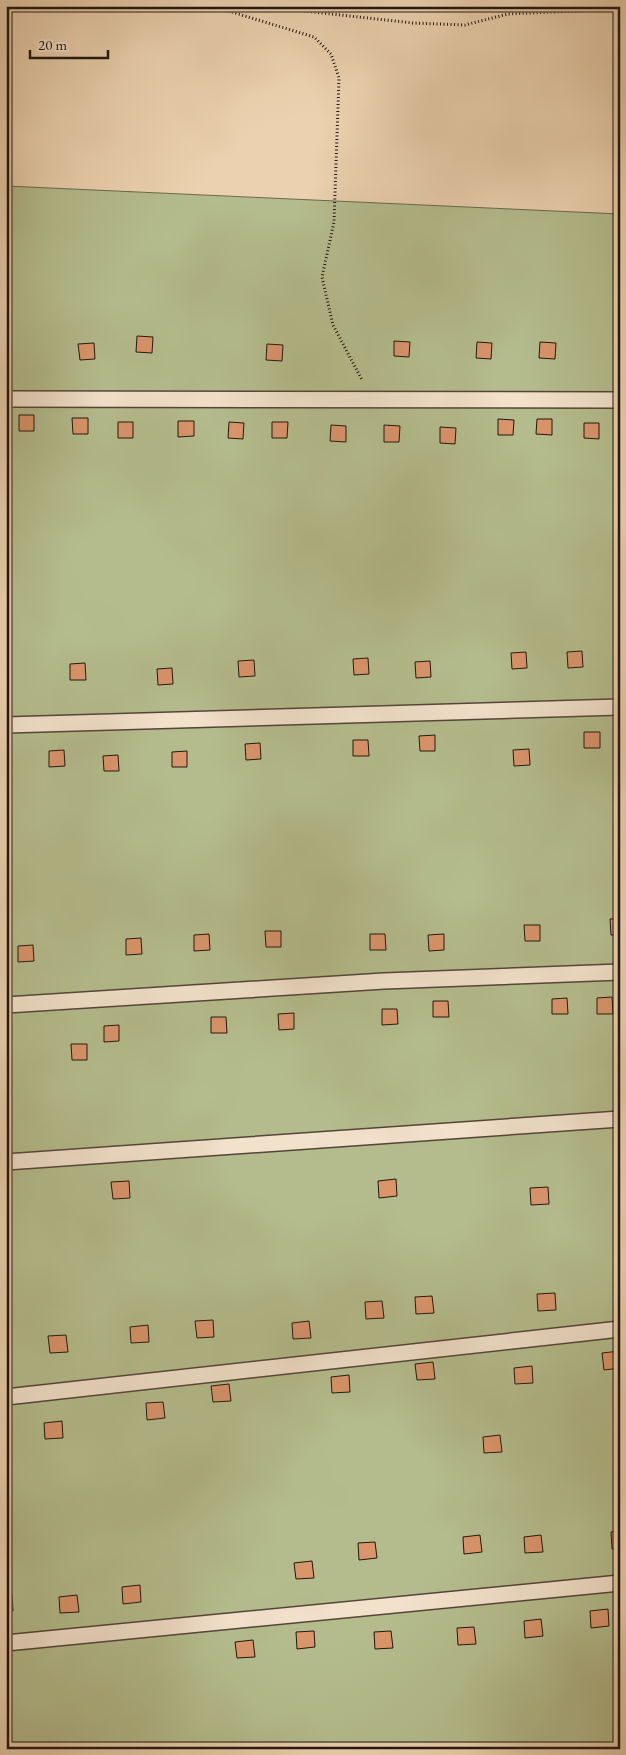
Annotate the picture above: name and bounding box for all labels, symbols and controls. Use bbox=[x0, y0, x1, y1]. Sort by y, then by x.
scale bar bbox=[30, 28, 108, 60]
text: 20 m bbox=[38, 35, 67, 54]

